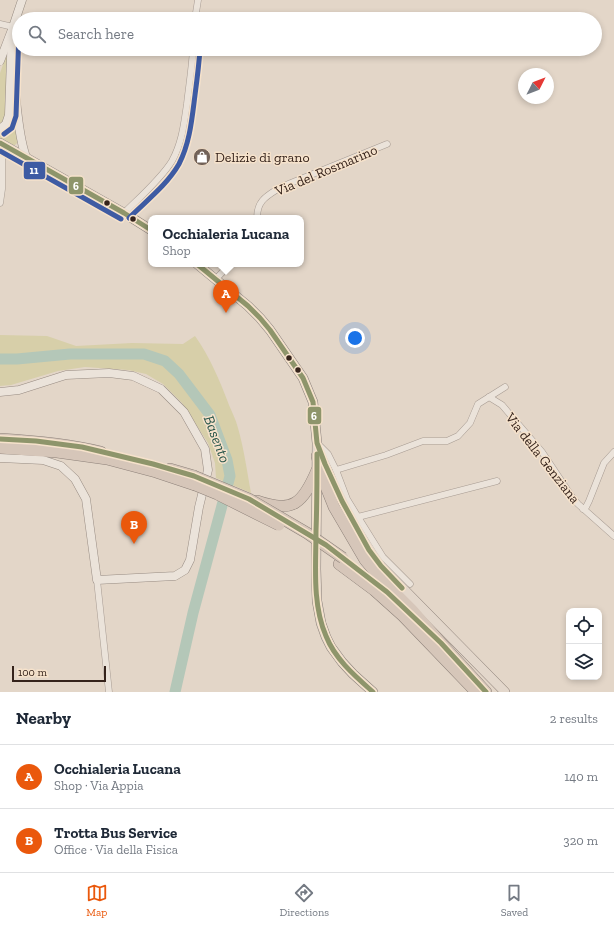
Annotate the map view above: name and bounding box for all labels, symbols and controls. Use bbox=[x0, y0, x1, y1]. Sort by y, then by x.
search box bbox=[12, 12, 602, 56]
icon: search bbox=[26, 23, 48, 45]
text: Search here bbox=[58, 25, 134, 43]
north arrow bbox=[518, 68, 554, 104]
street label: Via del Rosmarino bbox=[272, 141, 380, 200]
shop icon: Delizie di grano bbox=[192, 147, 212, 167]
place label: Delizie di grano bbox=[215, 149, 310, 166]
line badge: 11 bbox=[23, 161, 46, 180]
text: 11 bbox=[30, 164, 39, 177]
line badge: 6 bbox=[68, 176, 84, 195]
text: 6 bbox=[73, 180, 79, 193]
unlabelled marker bbox=[102, 198, 112, 208]
unlabelled marker bbox=[128, 214, 138, 224]
popup bbox=[148, 215, 304, 267]
text: Occhialeria Lucana bbox=[163, 225, 289, 243]
text: Shop bbox=[163, 243, 191, 258]
pin: A bbox=[213, 280, 239, 313]
your location bbox=[345, 328, 365, 348]
unlabelled marker bbox=[284, 353, 294, 363]
unlabelled marker bbox=[293, 365, 303, 375]
line badge: 6 bbox=[307, 406, 322, 425]
street label: Via della Genziana bbox=[501, 409, 583, 507]
text: 6 bbox=[311, 410, 317, 423]
water label: Basento bbox=[200, 413, 234, 465]
pin: B bbox=[121, 511, 147, 544]
map controls bbox=[566, 608, 602, 680]
button: locate bbox=[566, 608, 602, 644]
button: layers bbox=[566, 644, 602, 680]
scale bar bbox=[12, 664, 106, 683]
text: 100 m bbox=[18, 666, 47, 679]
text: Nearby bbox=[16, 708, 71, 728]
text: 2 results bbox=[550, 711, 598, 726]
text: Occhialeria Lucana bbox=[54, 760, 181, 778]
text: A bbox=[25, 769, 33, 784]
text: 140 m bbox=[564, 769, 598, 784]
text: Shop · Via Appia bbox=[54, 778, 144, 793]
text: Trotta Bus Service bbox=[54, 824, 177, 842]
text: B bbox=[25, 833, 33, 848]
text: 320 m bbox=[563, 833, 598, 848]
text: Office · Via della Fisica bbox=[54, 842, 178, 857]
tab: Map bbox=[86, 882, 108, 919]
tab: Directions bbox=[279, 882, 329, 919]
tab: Saved bbox=[501, 882, 528, 919]

